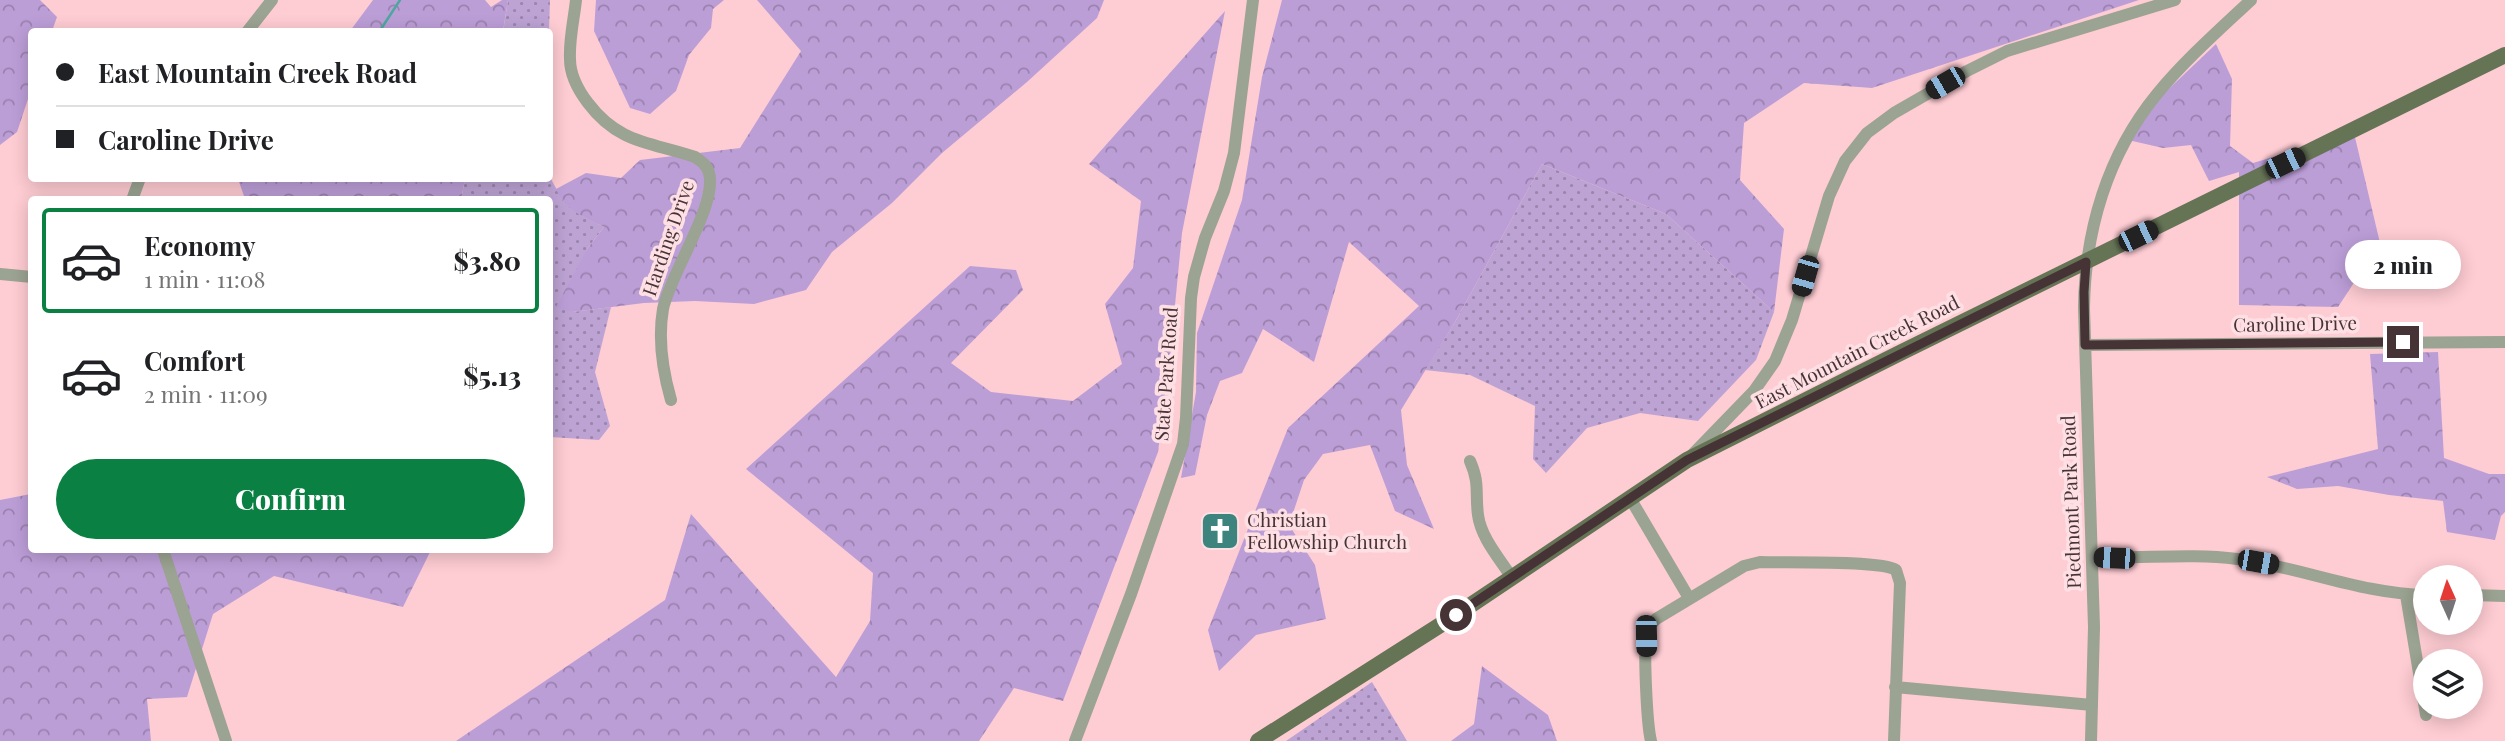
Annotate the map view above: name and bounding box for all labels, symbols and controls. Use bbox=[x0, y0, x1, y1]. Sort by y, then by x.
text: East Mountain Creek Road bbox=[98, 55, 417, 90]
car bbox=[1922, 63, 1969, 103]
text: Caroline Drive bbox=[98, 122, 274, 157]
car bbox=[2262, 144, 2309, 182]
street label: Harding Drive bbox=[635, 176, 699, 299]
car bbox=[2115, 217, 2162, 255]
text: Economy bbox=[144, 228, 255, 263]
icon: car bbox=[60, 229, 123, 292]
callout: 2 min bbox=[2345, 240, 2461, 290]
text: $3.80 bbox=[453, 243, 521, 278]
text: 2 min bbox=[2373, 249, 2433, 280]
car bbox=[1790, 253, 1821, 299]
text: 1 min · 11:08 bbox=[144, 263, 266, 294]
street label: East Mountain Creek Road bbox=[1750, 288, 1963, 414]
street label: State Park Road bbox=[1147, 306, 1183, 442]
street label: Caroline Drive bbox=[2233, 309, 2357, 337]
route end bbox=[2387, 326, 2419, 358]
text: Comfort bbox=[144, 343, 245, 378]
icon: car bbox=[60, 344, 123, 407]
text: $5.13 bbox=[463, 358, 521, 393]
text: 2 min · 11:09 bbox=[144, 378, 268, 409]
street label: Piedmont Park Road bbox=[2054, 415, 2086, 589]
button: Confirm bbox=[56, 459, 525, 539]
place label: Christian Fellowship Church bbox=[1247, 506, 1407, 554]
church icon: Christian Fellowship Church bbox=[1199, 510, 1241, 552]
car bbox=[2093, 547, 2136, 569]
car bbox=[2236, 548, 2281, 576]
north arrow bbox=[2413, 565, 2483, 635]
map controls bbox=[2413, 565, 2483, 719]
route start bbox=[1440, 599, 1472, 631]
car bbox=[1636, 615, 1657, 657]
button: layers bbox=[2413, 649, 2483, 719]

